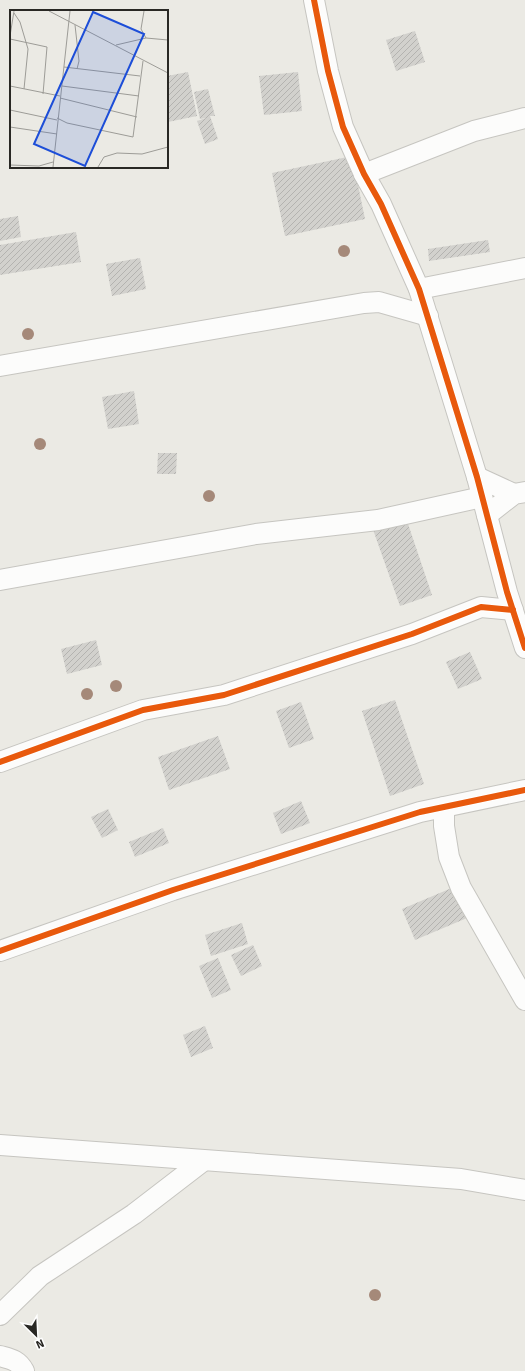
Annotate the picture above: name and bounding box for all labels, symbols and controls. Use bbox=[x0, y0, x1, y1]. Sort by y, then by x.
inset map bbox=[10, 10, 168, 168]
north arrow bbox=[16, 1315, 56, 1355]
text: N bbox=[34, 1336, 46, 1351]

